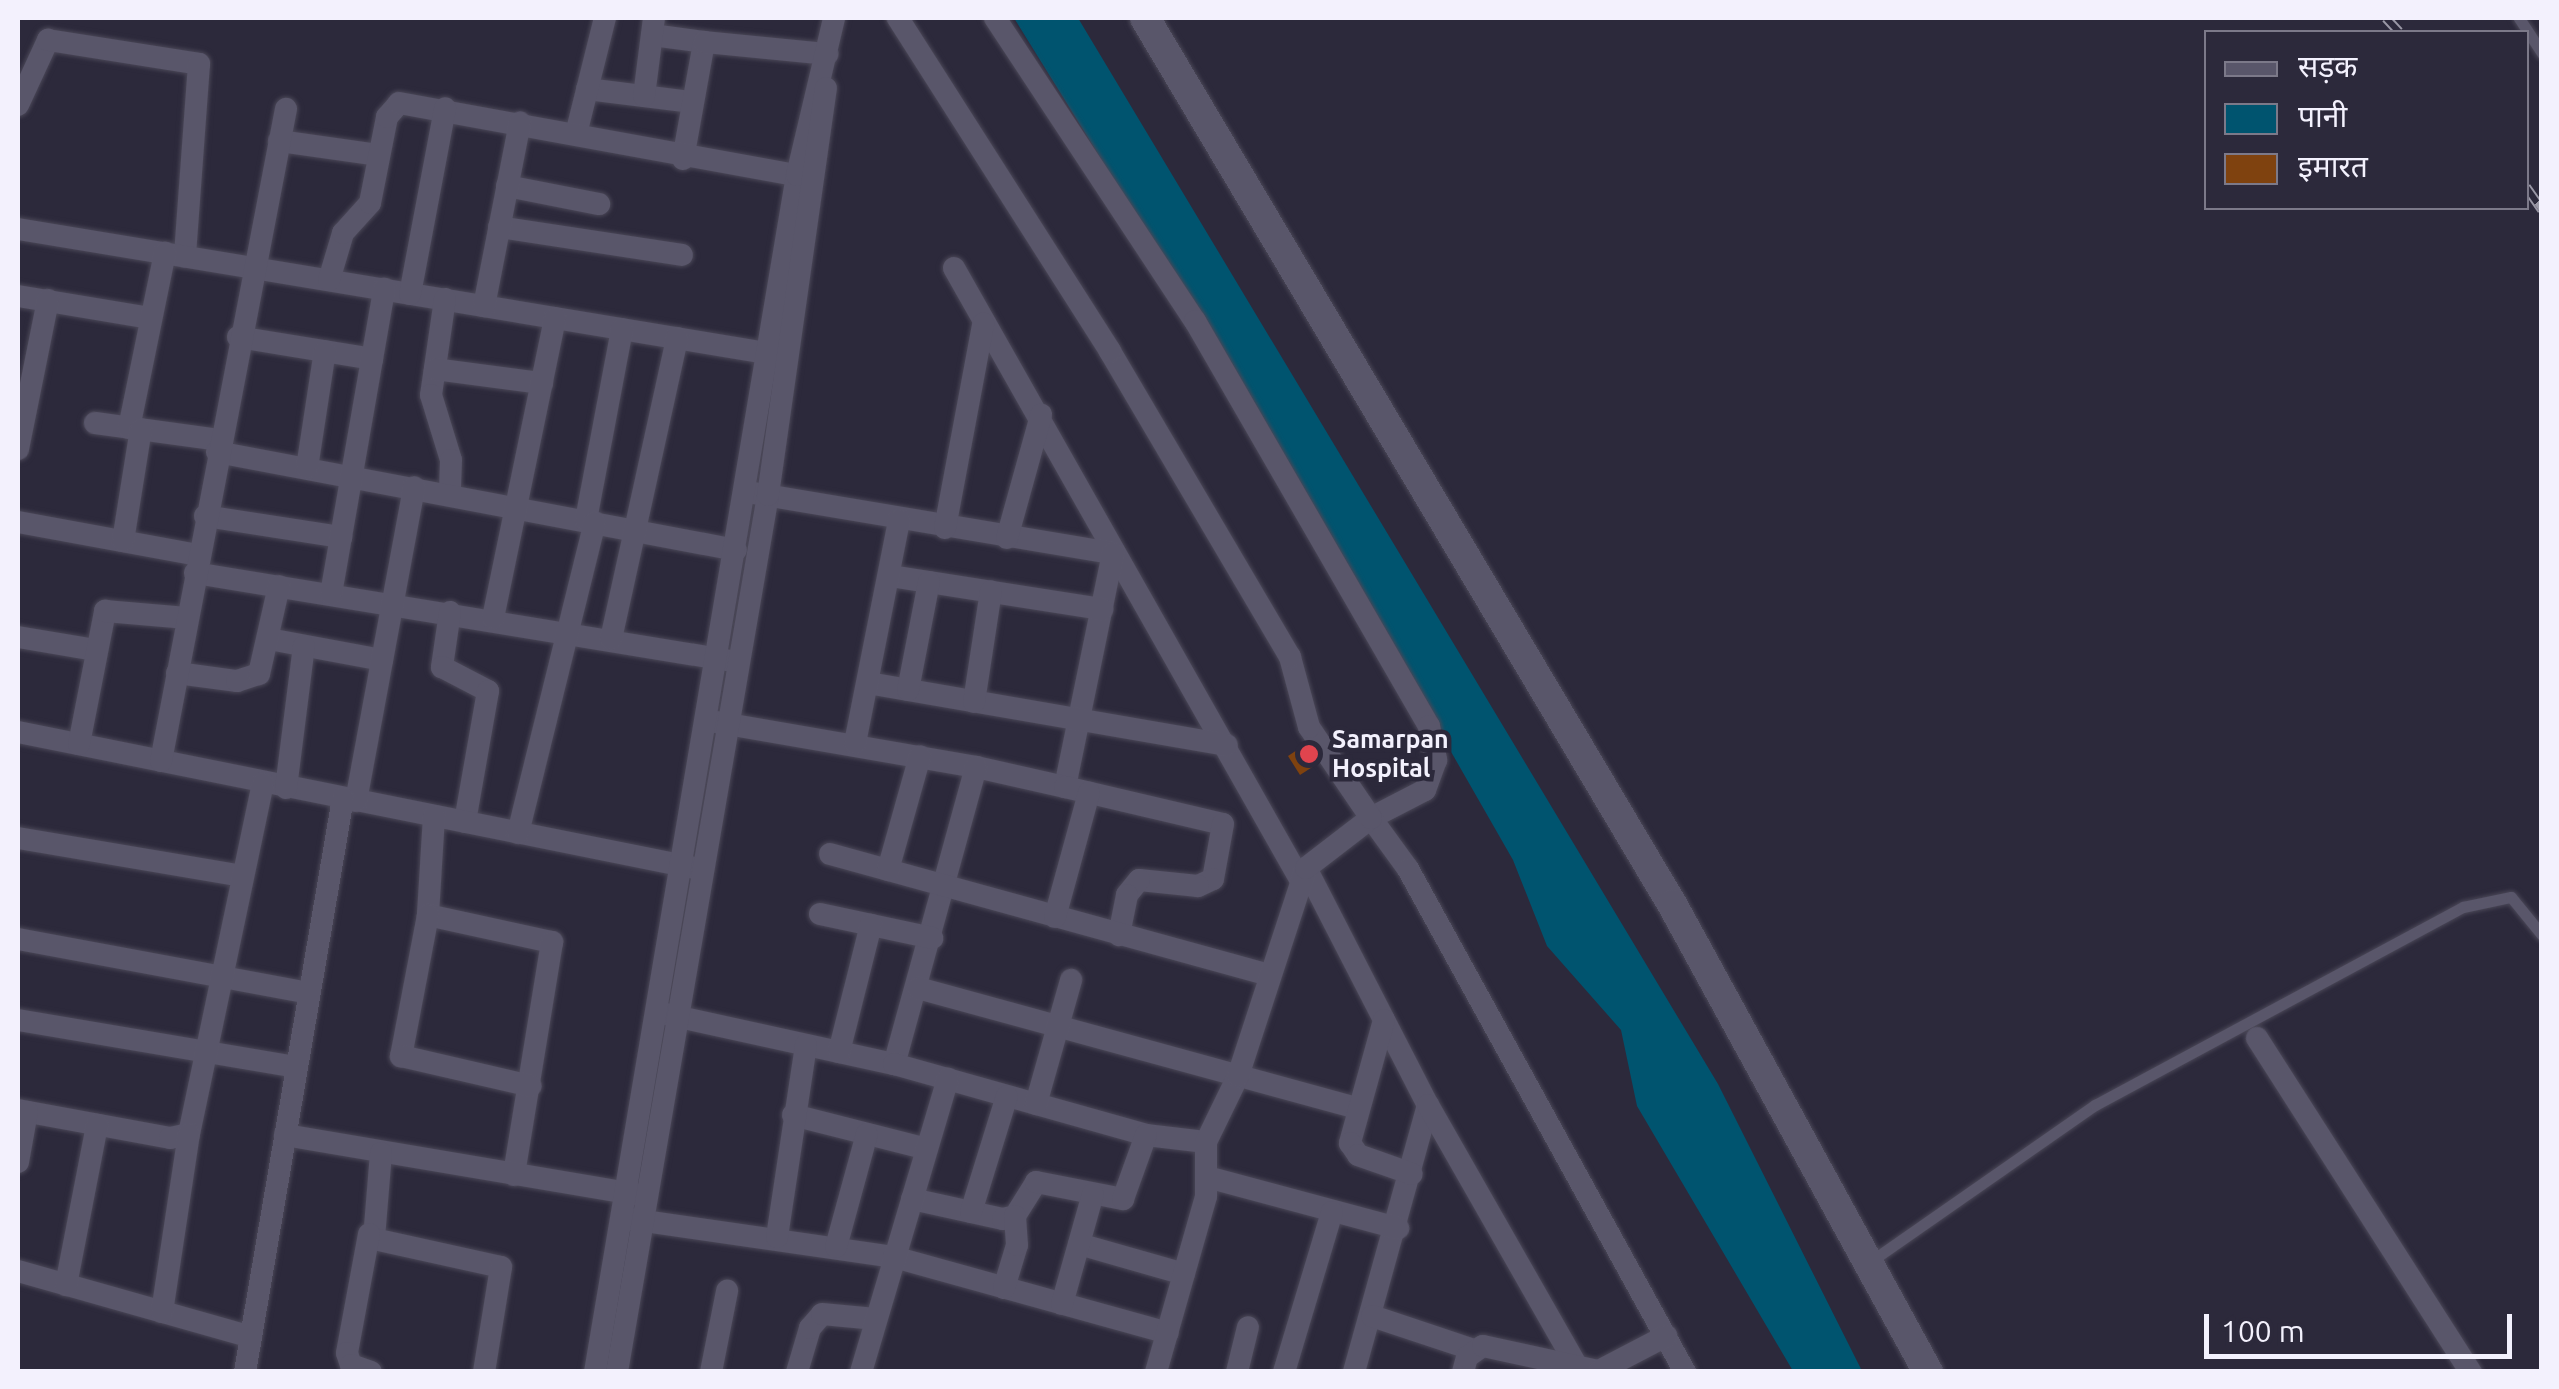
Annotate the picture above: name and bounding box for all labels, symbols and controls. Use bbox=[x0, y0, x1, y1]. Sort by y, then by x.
legend bbox=[2204, 30, 2529, 210]
text: सड़क bbox=[2298, 49, 2357, 83]
text: पानी bbox=[2298, 99, 2347, 133]
text: इमारत bbox=[2298, 149, 2368, 183]
place label: Samarpan Hospital bbox=[1332, 725, 1449, 784]
marker: Samarpan Hospital bbox=[1296, 741, 1322, 767]
scale bar bbox=[2209, 1294, 2516, 1356]
text: 100 m bbox=[2221, 1314, 2305, 1348]

